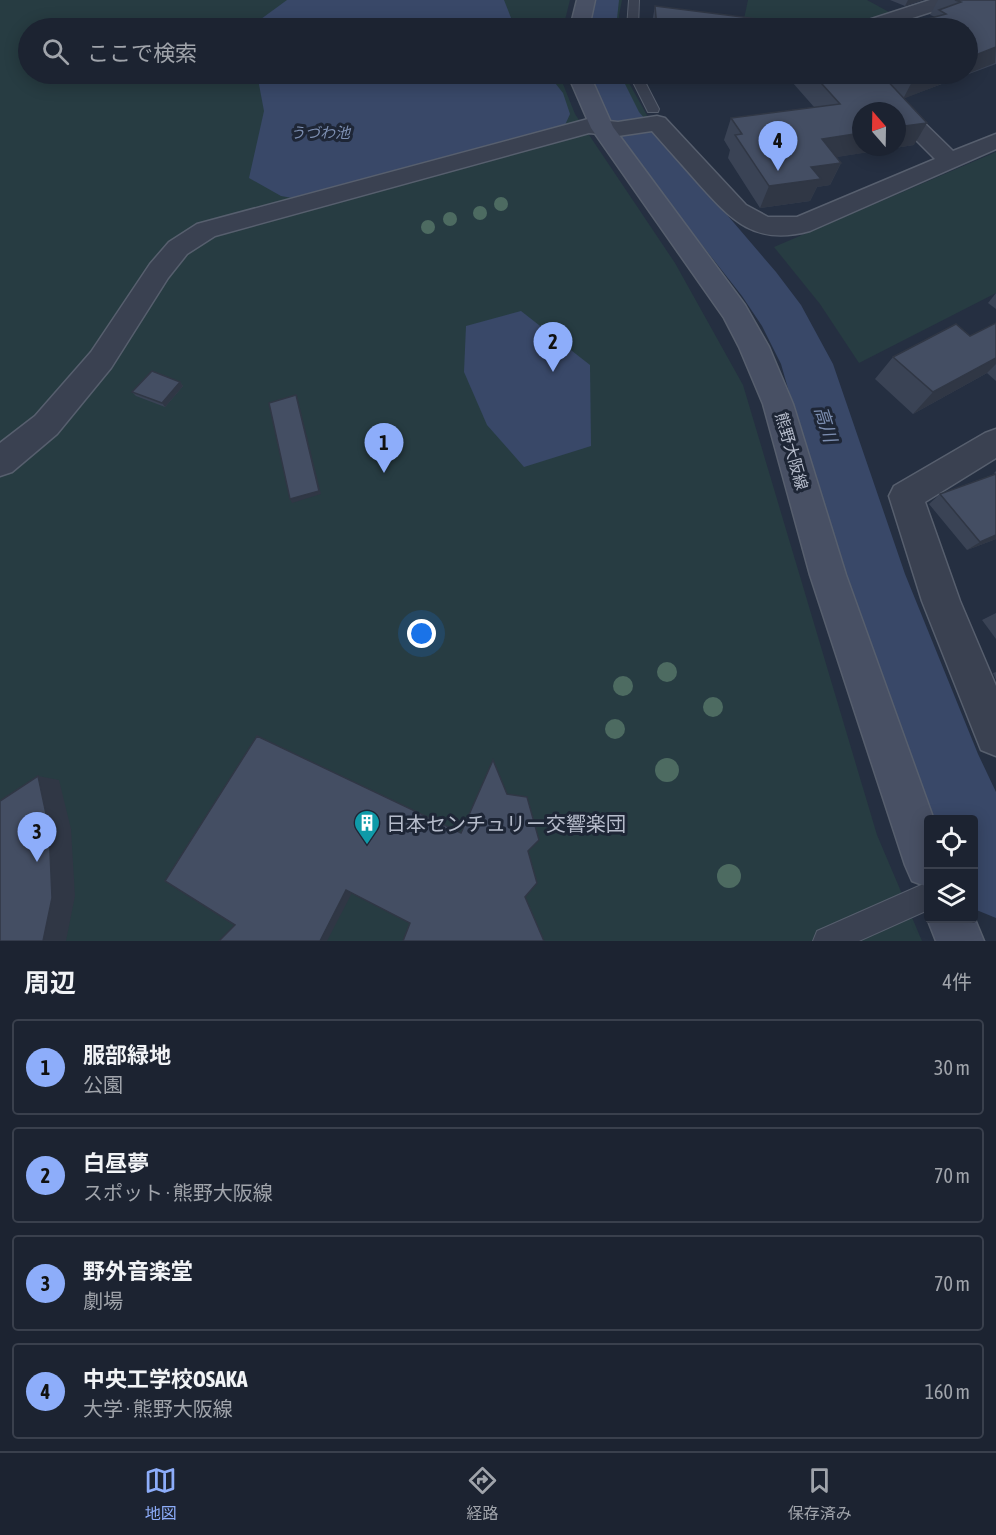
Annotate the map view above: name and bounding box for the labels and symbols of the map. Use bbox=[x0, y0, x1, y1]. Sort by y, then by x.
north arrow bbox=[852, 102, 906, 156]
pin: 4 bbox=[758, 122, 798, 171]
water label: うづわ池 bbox=[290, 124, 352, 141]
pin: 2 bbox=[534, 322, 572, 372]
water label: 高川 bbox=[811, 404, 842, 446]
street label: 熊野大阪線 bbox=[772, 410, 812, 492]
pin: 1 bbox=[364, 424, 404, 473]
your location bbox=[407, 619, 436, 648]
building icon: 日本センチュリー交響楽団 bbox=[352, 808, 382, 846]
pin: 3 bbox=[18, 812, 57, 862]
place label: 日本センチュリー交響楽団 bbox=[386, 812, 626, 835]

